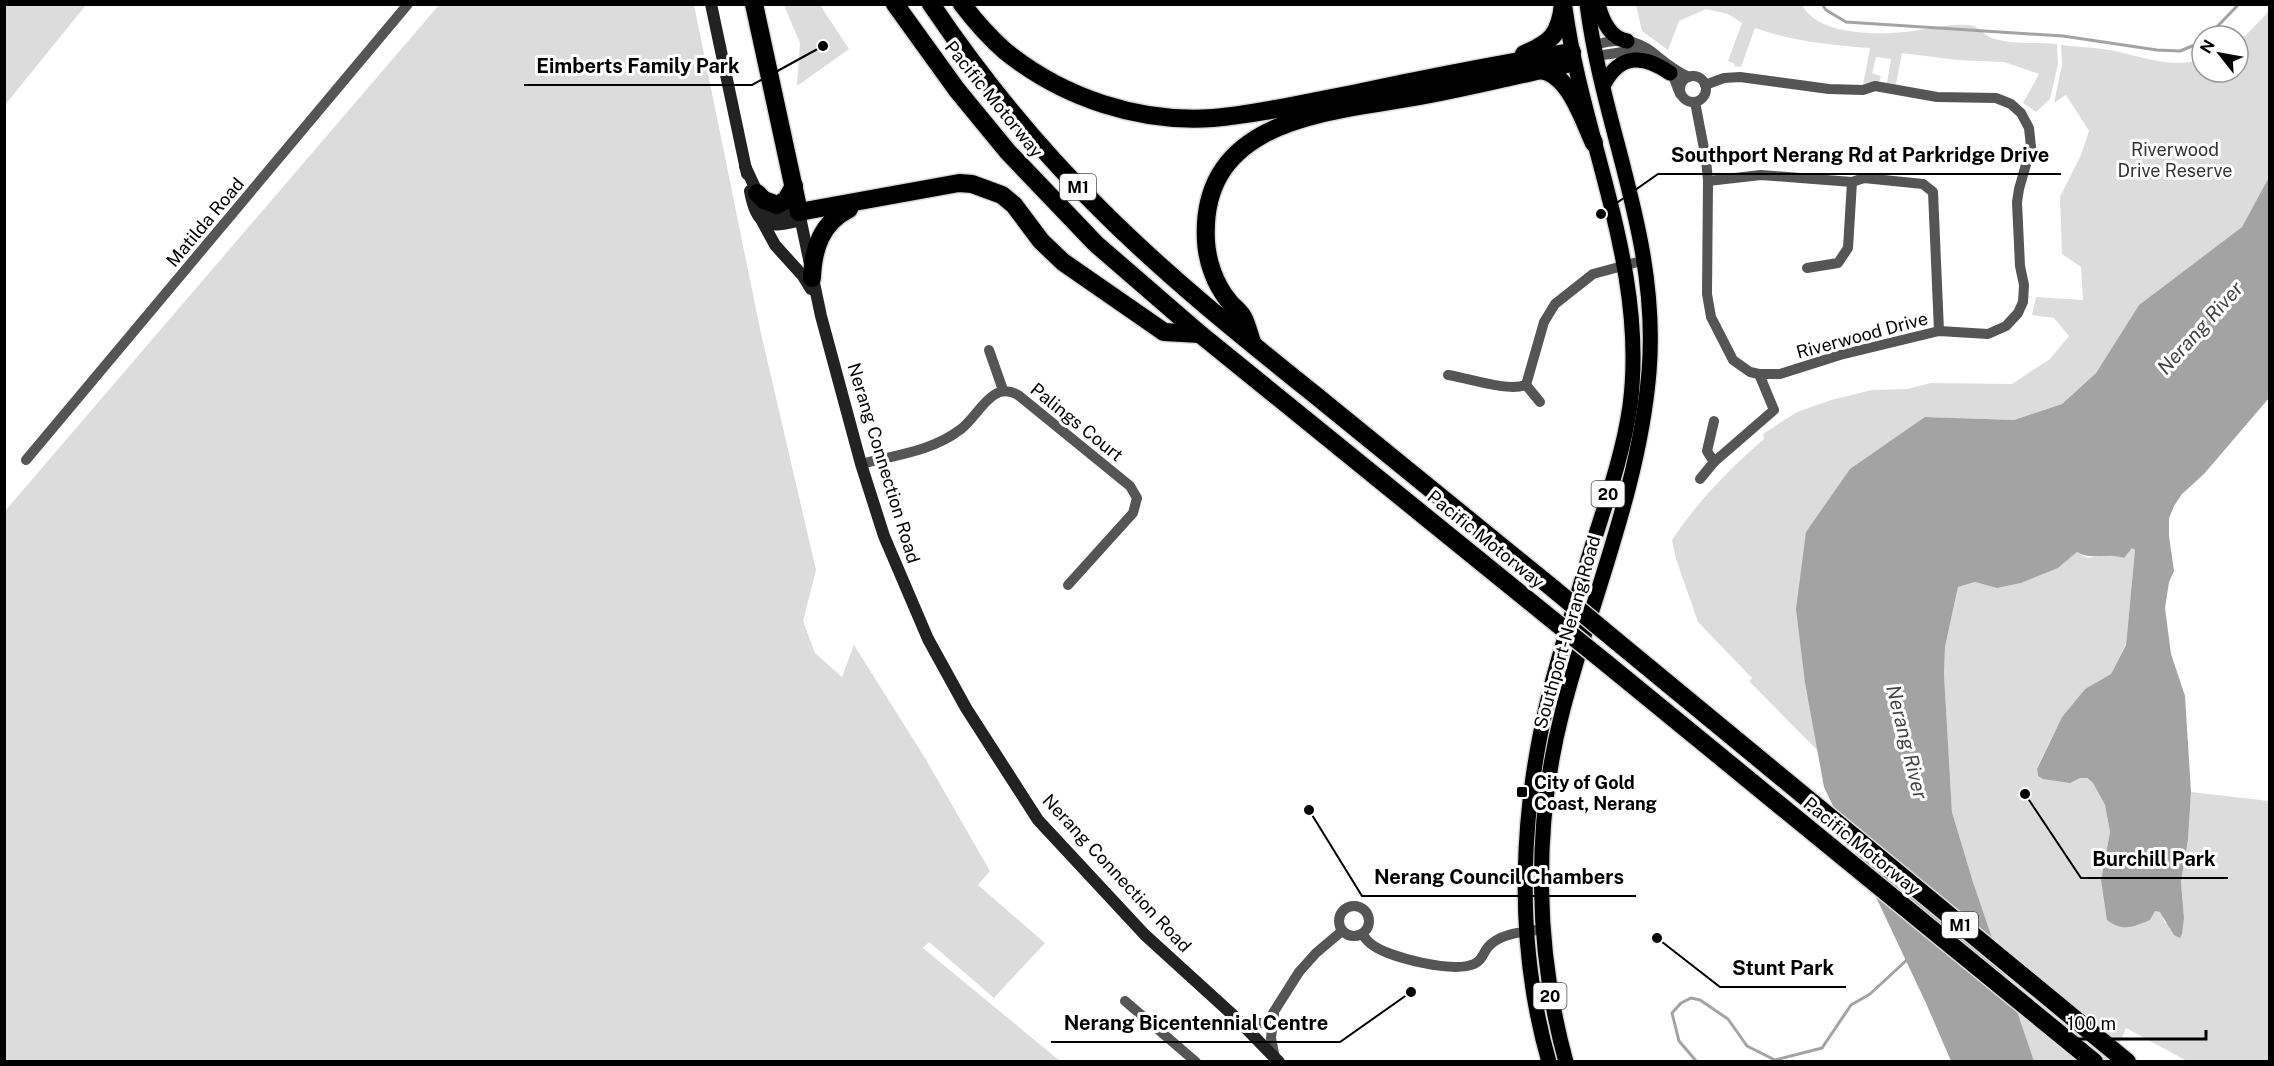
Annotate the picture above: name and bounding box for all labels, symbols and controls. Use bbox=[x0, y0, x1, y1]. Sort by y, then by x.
north arrow bbox=[2190, 24, 2250, 84]
street label: Pacific Motorway bbox=[941, 36, 1048, 162]
text: N bbox=[2196, 36, 2219, 57]
callout: Eimberts Family Park bbox=[524, 47, 752, 85]
text: Eimberts Family Park bbox=[536, 54, 740, 78]
callout: Southport Nerang Rd at Parkridge Drive bbox=[1658, 136, 2061, 174]
park label: Riverwood Drive Reserve bbox=[2117, 139, 2233, 181]
text: Southport Nerang Rd at Parkridge Drive bbox=[1671, 143, 2049, 167]
street label: Matilda Road bbox=[162, 173, 248, 271]
road number: M1 bbox=[1060, 174, 1096, 200]
water label: Nerang River bbox=[2152, 276, 2248, 379]
street label: Riverwood Drive bbox=[1794, 307, 1930, 363]
street label: Nerang Connection Road bbox=[844, 360, 924, 566]
street label: Palings Court bbox=[1027, 378, 1127, 466]
road number: 20 bbox=[1592, 481, 1624, 507]
street label: Pacific Motorway bbox=[1423, 486, 1549, 593]
street label: Southport-Nerang Road bbox=[1529, 533, 1605, 731]
water label: Nerang River bbox=[1881, 682, 1933, 802]
place label: City of Gold Coast, Nerang bbox=[1534, 772, 1657, 814]
marker: City of Gold Coast, Nerang bbox=[1515, 785, 1529, 799]
street label: Nerang Connection Road bbox=[1038, 790, 1196, 956]
street label: Pacific Motorway bbox=[1799, 793, 1925, 900]
callout: Burchill Park bbox=[2081, 840, 2228, 878]
text: Burchill Park bbox=[2092, 847, 2216, 871]
callout: Nerang Council Chambers bbox=[1362, 858, 1636, 896]
text: Nerang Council Chambers bbox=[1374, 865, 1624, 889]
road number: M1 bbox=[1942, 912, 1978, 938]
callout: Stunt Park bbox=[1720, 949, 1846, 987]
text: Stunt Park bbox=[1732, 956, 1834, 980]
road number: 20 bbox=[1534, 983, 1566, 1009]
scale bar bbox=[2058, 1003, 2206, 1041]
callout: Nerang Bicentennial Centre bbox=[1051, 1004, 1340, 1042]
text: Nerang Bicentennial Centre bbox=[1064, 1011, 1328, 1035]
text: 100 m bbox=[2067, 1013, 2116, 1034]

